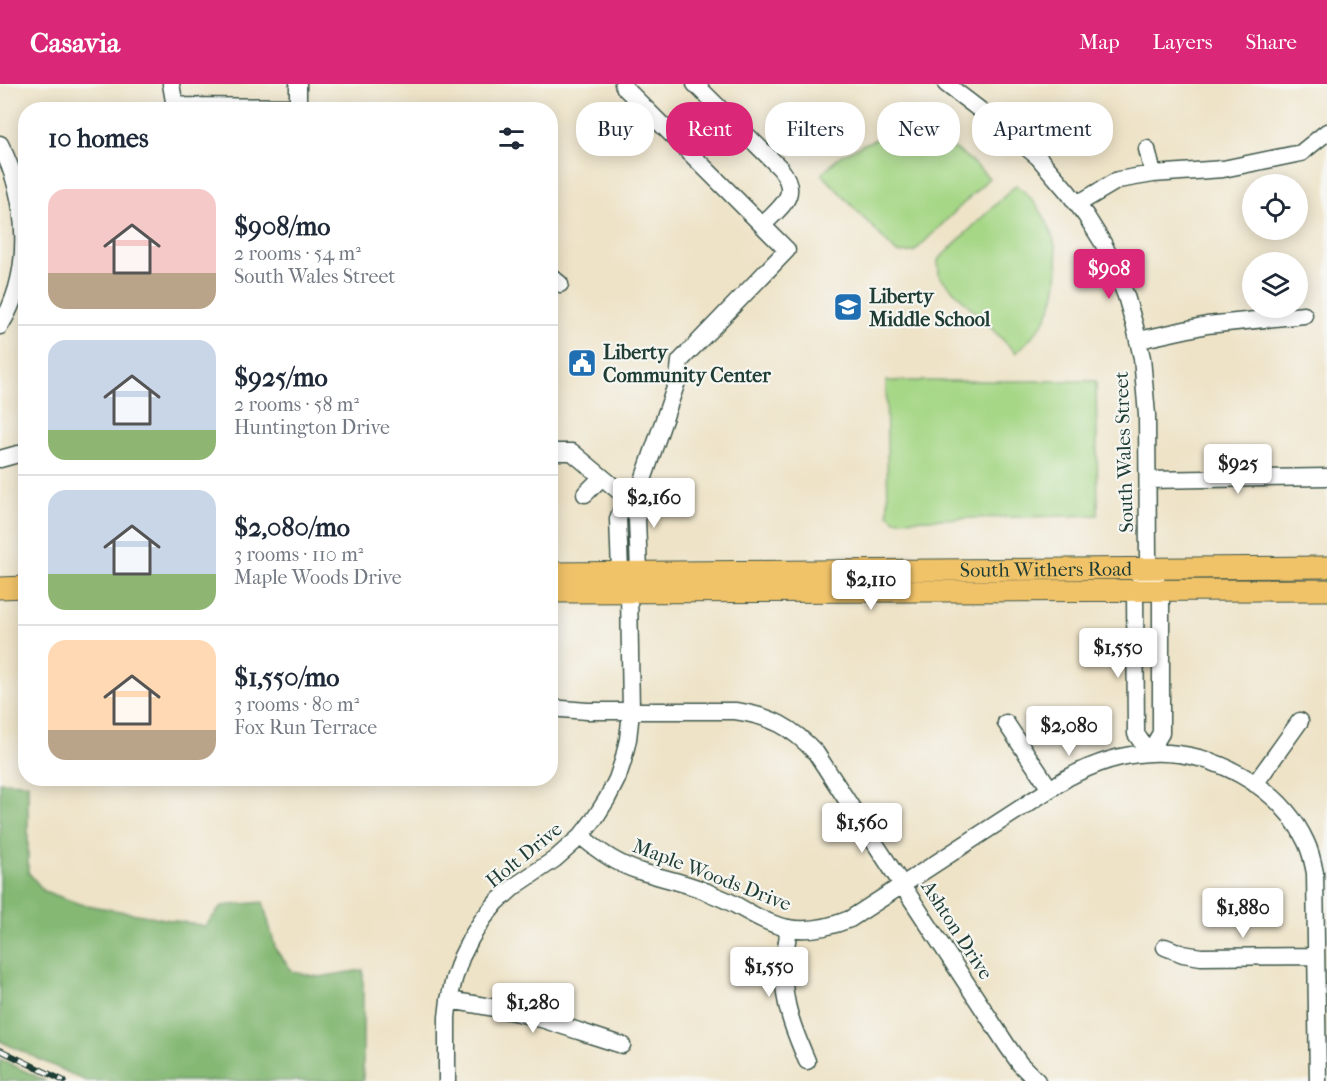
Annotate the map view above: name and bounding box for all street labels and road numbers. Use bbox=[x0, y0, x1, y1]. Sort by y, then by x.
street label: South Wales Street bbox=[1110, 371, 1138, 533]
street label: South Withers Road bbox=[960, 557, 1133, 581]
street label: Holt Drive bbox=[481, 817, 567, 893]
street label: Maple Woods Drive bbox=[630, 834, 795, 916]
street label: Ashton Drive bbox=[916, 875, 998, 984]

